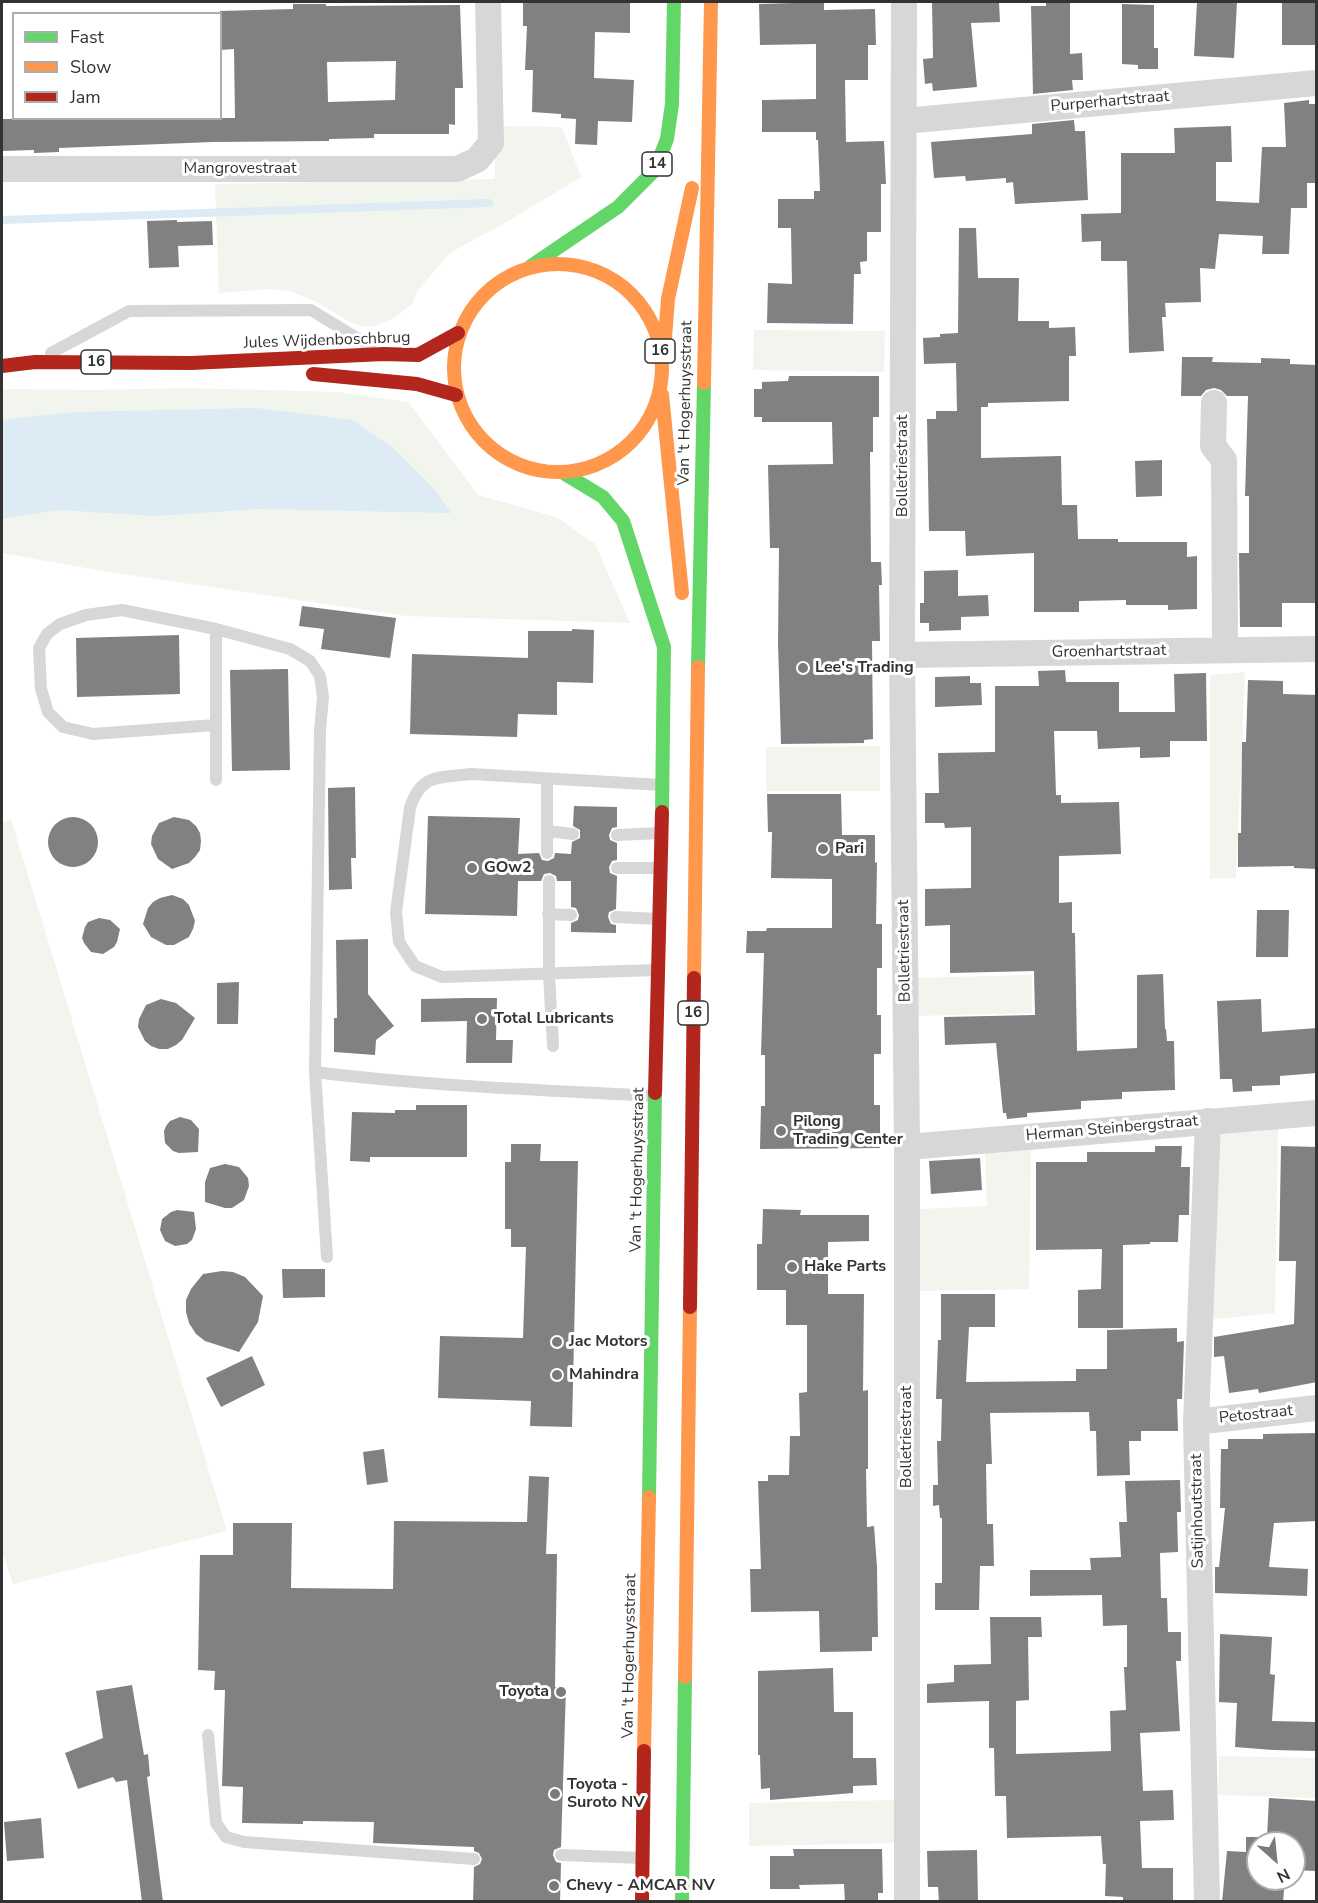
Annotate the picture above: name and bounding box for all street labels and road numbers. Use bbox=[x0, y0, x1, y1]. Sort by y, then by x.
street label: Purperhartstraat bbox=[1050, 87, 1170, 117]
road number: 14 bbox=[642, 152, 672, 176]
street label: Mangrovestraat bbox=[183, 159, 297, 179]
street label: Van 't Hogerhuysstraat bbox=[675, 320, 697, 486]
street label: Jules Wijdenboschbrug bbox=[243, 328, 411, 354]
road number: 16 bbox=[645, 339, 675, 363]
road number: 16 bbox=[81, 350, 111, 374]
street label: Bolletriestraat bbox=[893, 415, 913, 517]
street label: Groenhartstraat bbox=[1052, 641, 1166, 663]
street label: Bolletriestraat bbox=[895, 900, 915, 1002]
road number: 16 bbox=[678, 1001, 708, 1025]
street label: Van 't Hogerhuysstraat bbox=[627, 1087, 649, 1253]
street label: Herman Steinbergstraat bbox=[1025, 1112, 1199, 1146]
street label: Bolletriestraat bbox=[897, 1386, 917, 1488]
street label: Petostraat bbox=[1218, 1402, 1294, 1428]
street label: Satijnhoutstraat bbox=[1187, 1454, 1209, 1568]
street label: Van 't Hogerhuysstraat bbox=[619, 1573, 641, 1739]

